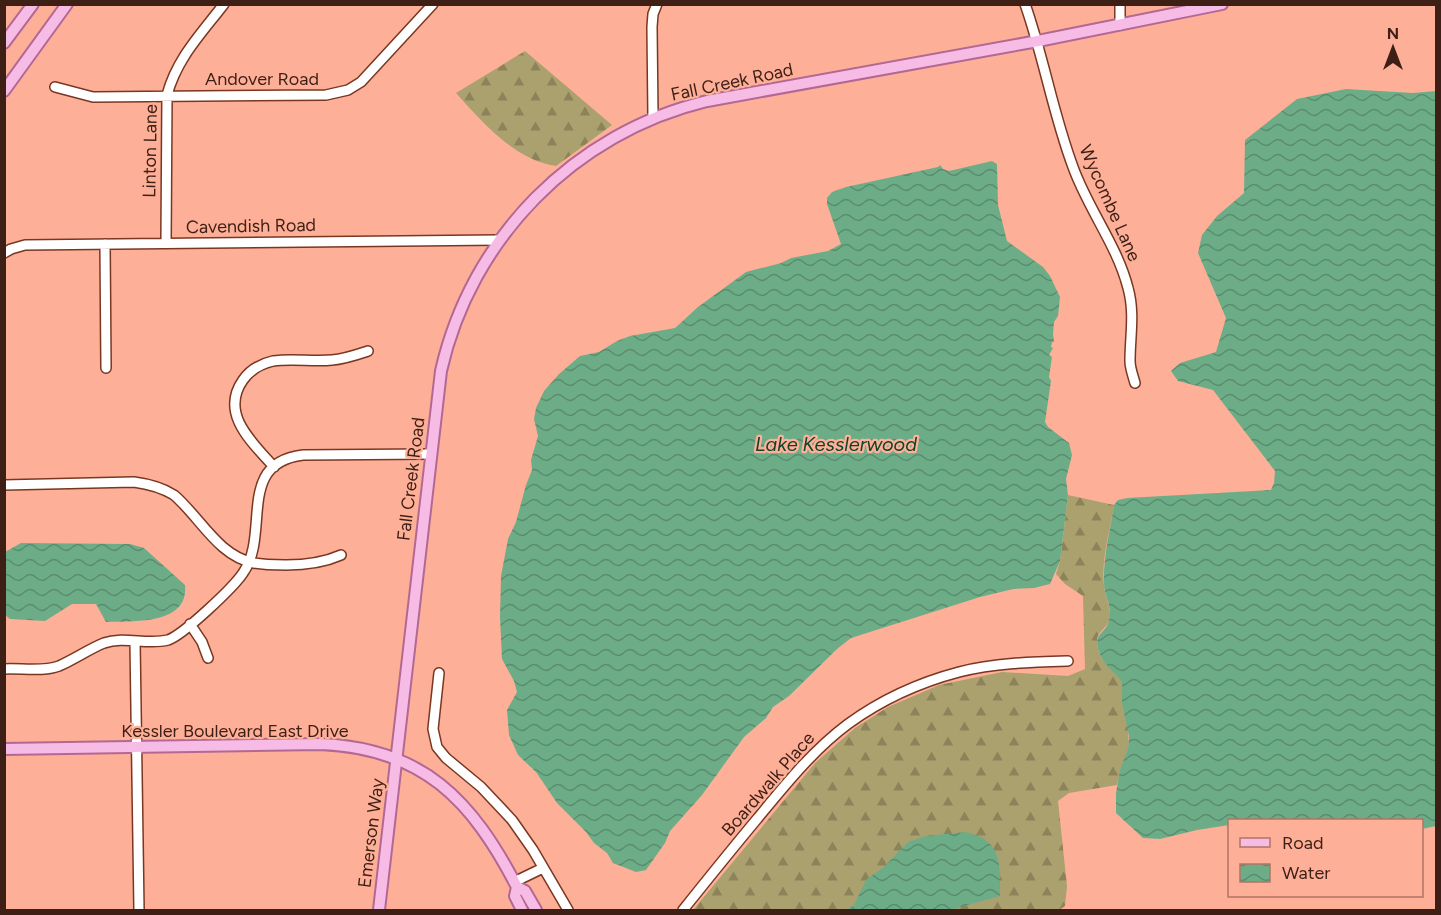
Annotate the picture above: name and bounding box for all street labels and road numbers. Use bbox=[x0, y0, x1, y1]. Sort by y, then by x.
street label: Fall Creek Road bbox=[669, 58, 795, 106]
street label: Andover Road bbox=[205, 68, 319, 90]
street label: Linton Lane bbox=[138, 104, 162, 198]
street label: Wycombe Lane bbox=[1074, 141, 1146, 265]
street label: Cavendish Road bbox=[186, 214, 316, 238]
street label: Fall Creek Road bbox=[392, 416, 430, 542]
street label: Kessler Boulevard East Drive bbox=[121, 720, 349, 742]
street label: Boardwalk Place bbox=[717, 727, 819, 841]
street label: Emerson Way bbox=[353, 776, 389, 889]

